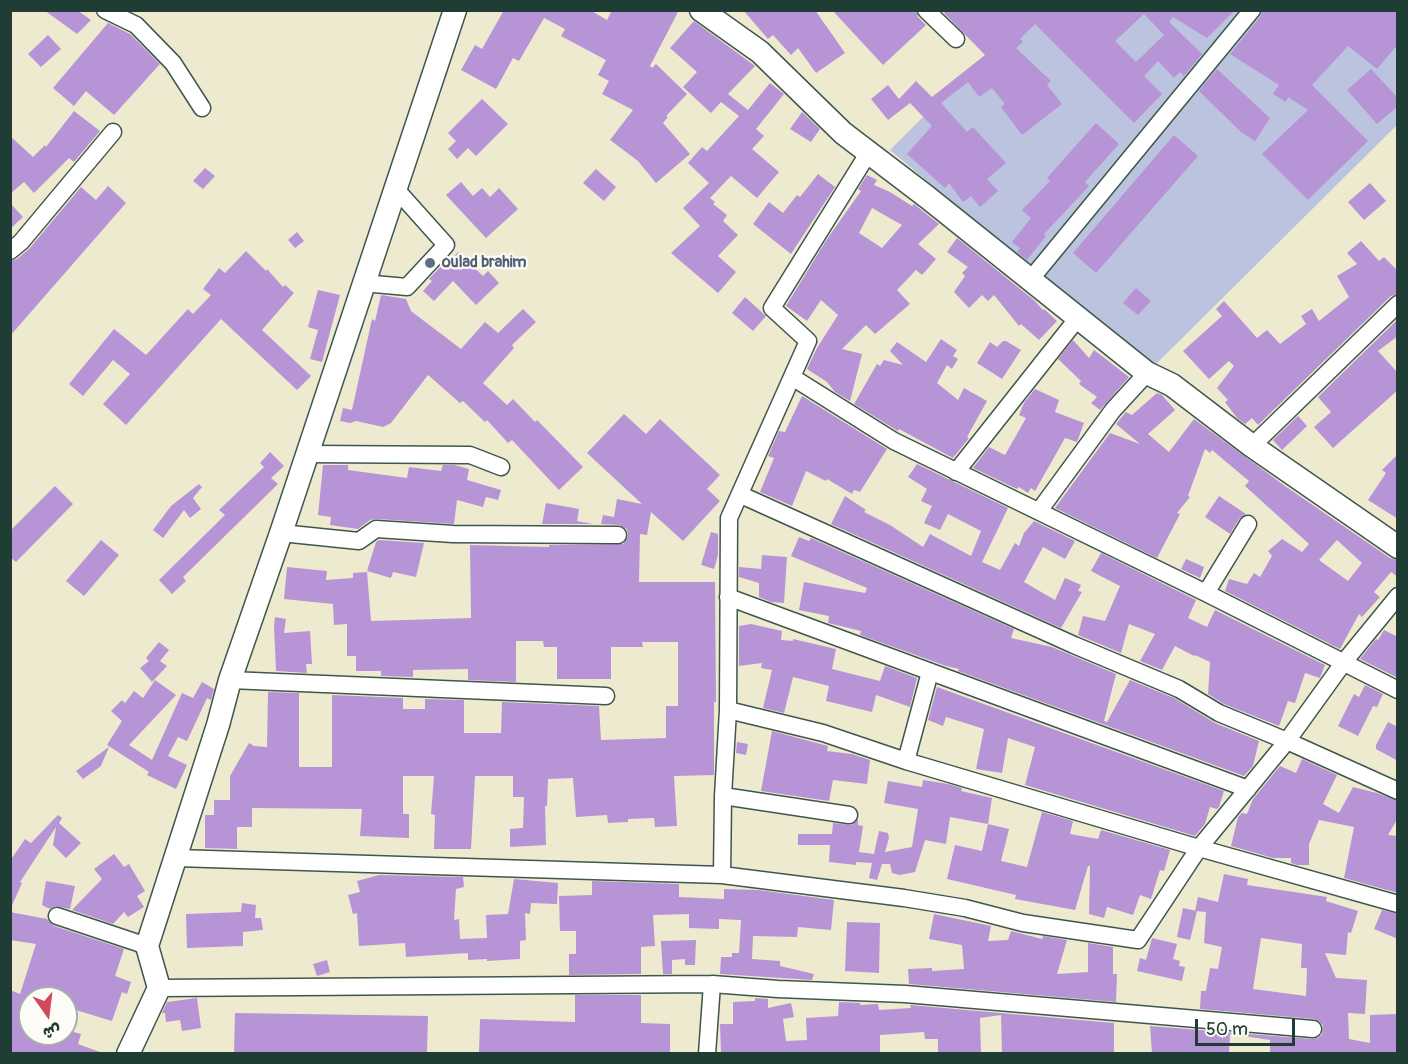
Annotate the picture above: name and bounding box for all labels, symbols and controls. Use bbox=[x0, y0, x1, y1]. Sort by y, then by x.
place label: oulad brahim bbox=[442, 253, 527, 273]
marker: oulad brahim bbox=[423, 256, 437, 270]
north arrow bbox=[18, 986, 78, 1046]
scale bar bbox=[1198, 1007, 1298, 1045]
text: 50 m bbox=[1206, 1018, 1248, 1041]
text: ش bbox=[41, 1020, 63, 1043]

